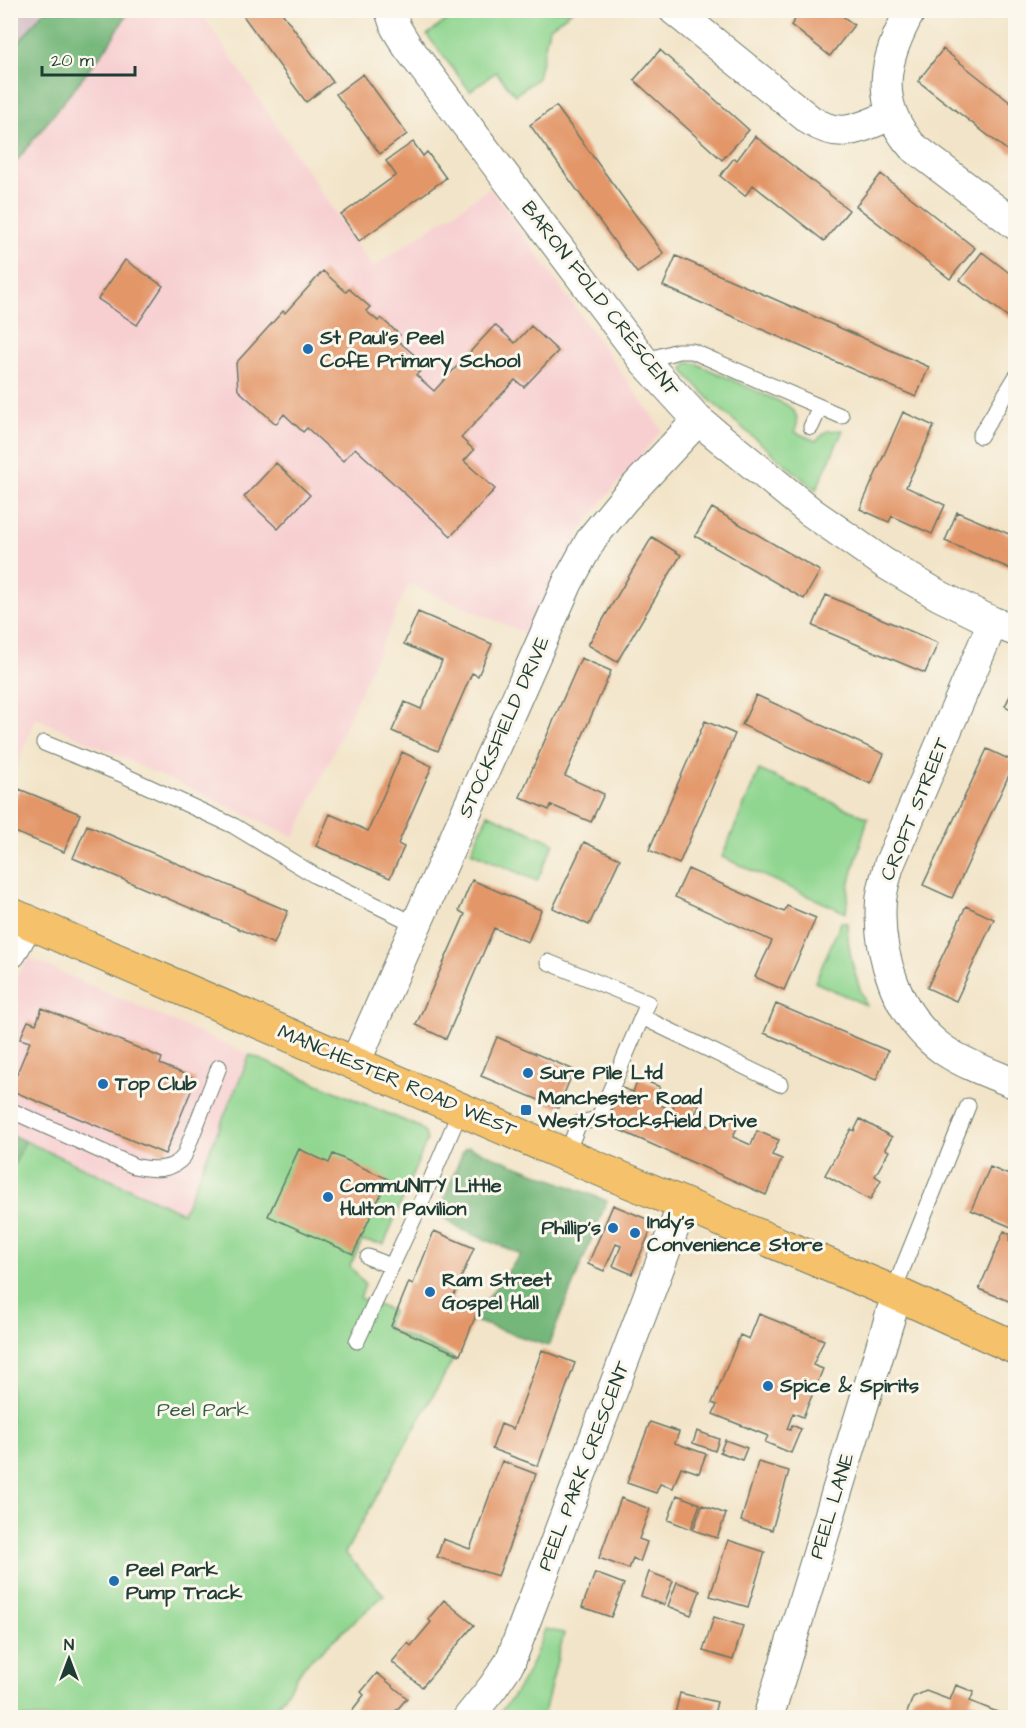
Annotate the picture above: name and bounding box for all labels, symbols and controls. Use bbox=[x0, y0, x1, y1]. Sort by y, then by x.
scale bar bbox=[42, 39, 135, 77]
text: 20 m bbox=[51, 48, 94, 73]
street label: BARON FOLD CRESCENT bbox=[515, 195, 686, 403]
place label: St Paul's Peel CofE Primary School bbox=[319, 324, 521, 376]
marker: St Paul's Peel CofE Primary School bbox=[301, 342, 315, 356]
street label: STOCKSFIELD DRIVE bbox=[451, 632, 557, 822]
street label: CROFT STREET bbox=[874, 733, 957, 885]
street label: MANCHESTER ROAD WEST bbox=[273, 1018, 521, 1144]
place label: Sure Pile Ltd bbox=[539, 1059, 664, 1087]
marker: Sure Pile Ltd bbox=[521, 1066, 535, 1080]
place label: Top Club bbox=[114, 1070, 197, 1098]
marker: Top Club bbox=[96, 1077, 110, 1091]
place label: Manchester Road West/Stocksfield Drive bbox=[537, 1084, 758, 1135]
marker: Manchester Road West/Stocksfield Drive bbox=[519, 1103, 533, 1117]
place label: CommUNITY Little Hulton Pavilion bbox=[340, 1172, 502, 1223]
marker: CommUNITY Little Hulton Pavilion bbox=[321, 1190, 335, 1204]
place label: Indy's Convenience Store bbox=[647, 1208, 823, 1259]
place label: Phillip's bbox=[542, 1214, 601, 1242]
marker: Phillip's bbox=[606, 1221, 620, 1235]
marker: Indy's Convenience Store bbox=[628, 1226, 642, 1240]
place label: Ram Street Gospel Hall bbox=[442, 1266, 553, 1317]
marker: Ram Street Gospel Hall bbox=[423, 1285, 437, 1299]
street label: PEEL PARK CRESCENT bbox=[531, 1357, 637, 1575]
place label: Spice & Spirits bbox=[779, 1372, 919, 1400]
marker: Spice & Spirits bbox=[761, 1379, 775, 1393]
park label: Peel Park bbox=[157, 1396, 249, 1424]
street label: PEEL LANE bbox=[803, 1449, 861, 1562]
place label: Peel Park Pump Track bbox=[126, 1556, 243, 1607]
marker: Peel Park Pump Track bbox=[107, 1574, 121, 1588]
north arrow bbox=[39, 1629, 99, 1689]
text: N bbox=[64, 1634, 74, 1656]

